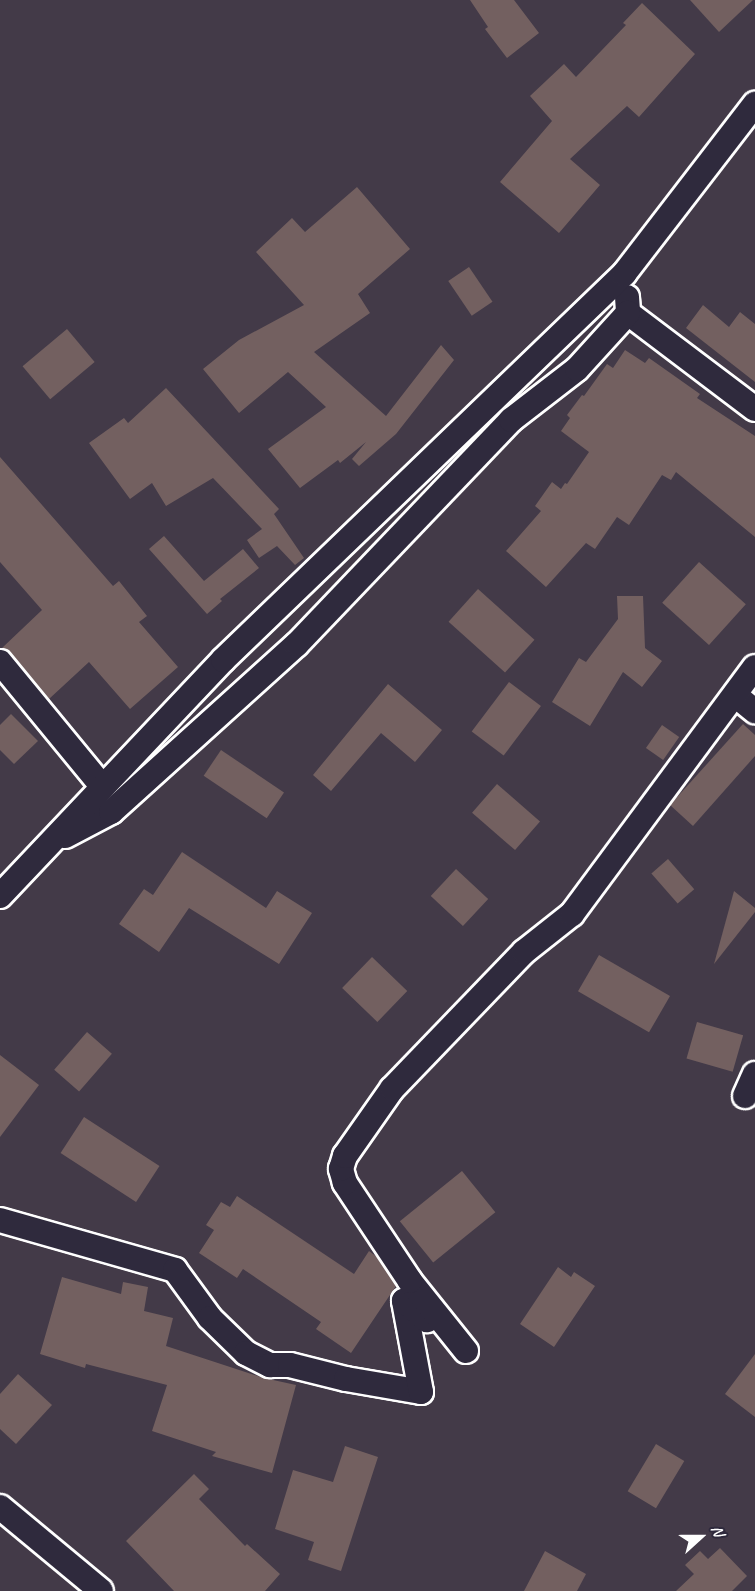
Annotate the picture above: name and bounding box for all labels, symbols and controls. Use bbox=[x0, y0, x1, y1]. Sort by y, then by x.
north arrow bbox=[671, 1507, 731, 1567]
text: N bbox=[707, 1522, 729, 1539]

